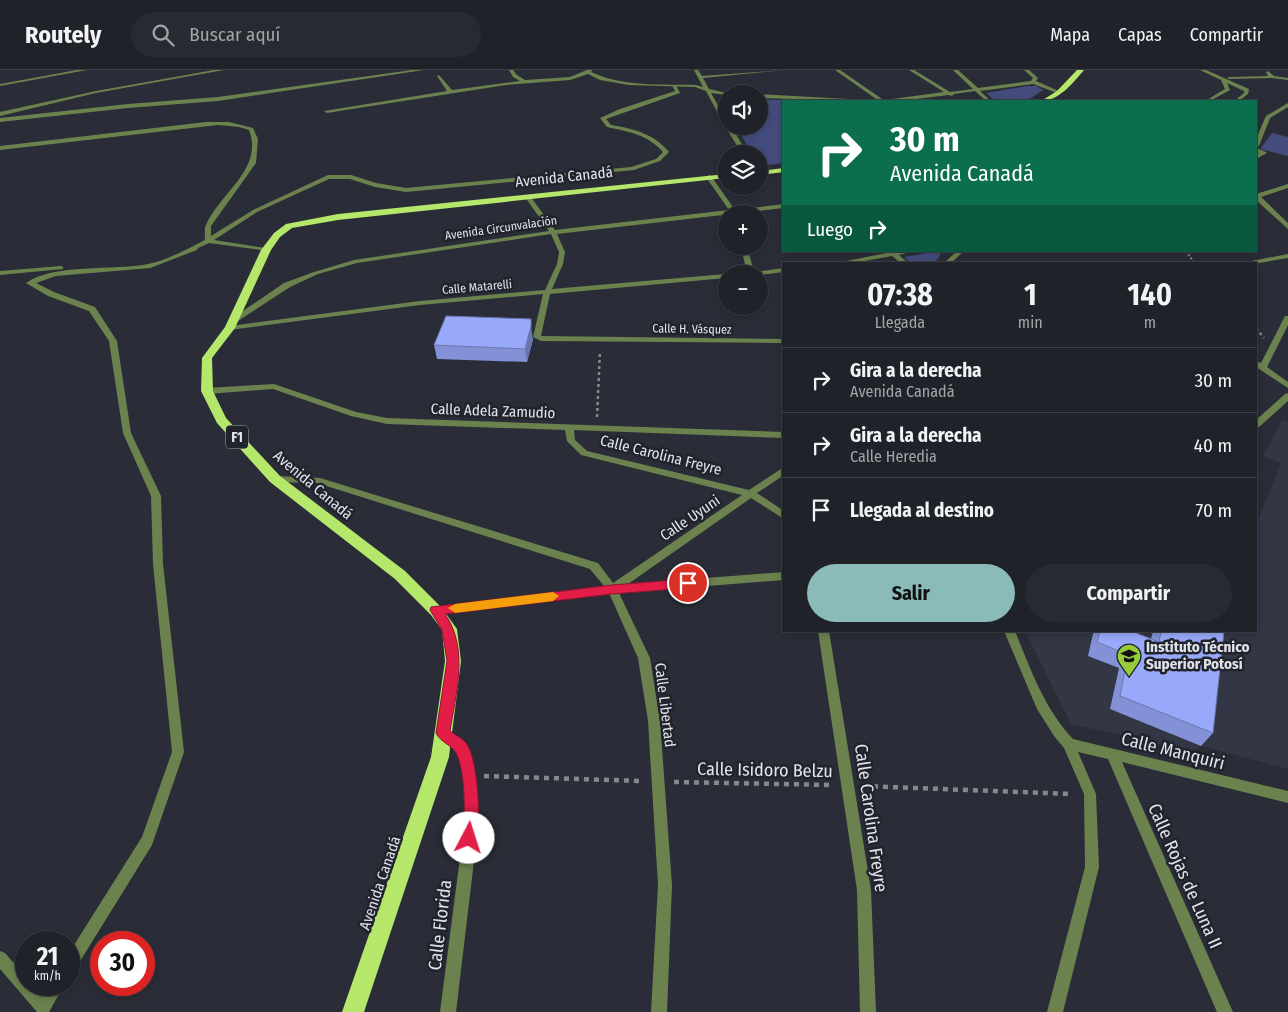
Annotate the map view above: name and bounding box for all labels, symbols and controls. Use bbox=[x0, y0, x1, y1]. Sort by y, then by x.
search box bbox=[131, 12, 481, 57]
text: Routely bbox=[25, 21, 101, 49]
icon: search bbox=[149, 21, 177, 49]
text: Buscar aquí bbox=[189, 23, 280, 46]
text: Mapa bbox=[1050, 24, 1090, 46]
text: Capas bbox=[1118, 24, 1162, 46]
text: Compartir bbox=[1190, 24, 1263, 46]
map controls bbox=[718, 85, 768, 315]
button: sound bbox=[718, 85, 768, 135]
text: 30 m bbox=[890, 118, 960, 160]
icon: right bbox=[807, 120, 872, 185]
button: layers bbox=[718, 145, 768, 195]
text: Avenida Canadá bbox=[890, 160, 1034, 187]
street label: Avenida Canadá bbox=[514, 163, 614, 191]
button: + bbox=[718, 205, 768, 255]
street label: Avenida Circunvalación bbox=[444, 213, 558, 243]
icon: right bbox=[863, 215, 891, 243]
text: Luego bbox=[807, 218, 853, 241]
button: − bbox=[718, 265, 768, 315]
street label: Calle Matarelli bbox=[441, 277, 513, 297]
text: 07:38 bbox=[867, 277, 933, 313]
text: 1 bbox=[1024, 277, 1037, 313]
text: 140 bbox=[1128, 277, 1172, 313]
text: Llegada bbox=[875, 313, 925, 332]
text: min bbox=[1018, 313, 1043, 332]
text: m bbox=[1144, 313, 1156, 332]
street label: Calle H. Vásquez bbox=[652, 321, 732, 337]
text: Gira a la derecha bbox=[850, 359, 982, 382]
icon: right bbox=[807, 366, 835, 394]
text: 30 m bbox=[1194, 369, 1232, 392]
text: Avenida Canadá bbox=[850, 382, 955, 401]
street label: Calle Adela Zamudio bbox=[430, 400, 556, 422]
text: Gira a la derecha bbox=[850, 424, 982, 447]
road number: F1 bbox=[226, 426, 248, 448]
street label: Calle Carolina Freyre bbox=[598, 431, 724, 479]
icon: right bbox=[807, 431, 835, 459]
text: 40 m bbox=[1194, 434, 1232, 457]
street label: Avenida Canadá bbox=[270, 447, 356, 523]
text: Calle Heredia bbox=[850, 447, 937, 466]
street label: Calle Uyuni bbox=[657, 491, 723, 545]
icon: arrive bbox=[807, 496, 835, 524]
text: Llegada al destino bbox=[850, 499, 994, 522]
text: 70 m bbox=[1196, 499, 1232, 522]
pin bbox=[667, 562, 709, 604]
button: Salir bbox=[807, 564, 1015, 622]
button: Compartir bbox=[1025, 564, 1232, 622]
icon: arrive bbox=[674, 569, 702, 597]
place label: Instituto Técnico Superior Potosí bbox=[1146, 638, 1250, 673]
school or university icon: Instituto Técnico Superior Potosí bbox=[1116, 643, 1142, 677]
street label: Calle Libertad bbox=[651, 662, 679, 748]
street label: Calle Manquiri bbox=[1119, 728, 1227, 774]
street label: Calle Carolina Freyre bbox=[850, 742, 892, 894]
street label: Calle Isidoro Belzu bbox=[697, 758, 833, 782]
street label: Calle Rojas de Luna II bbox=[1143, 800, 1227, 952]
position arrow bbox=[442, 811, 494, 863]
street label: Avenida Canadá bbox=[356, 834, 404, 932]
street label: Calle Florida bbox=[424, 878, 457, 972]
speed limit sign: 30 bbox=[90, 931, 155, 996]
text: 21 bbox=[37, 942, 58, 972]
text: km/h bbox=[34, 969, 61, 983]

